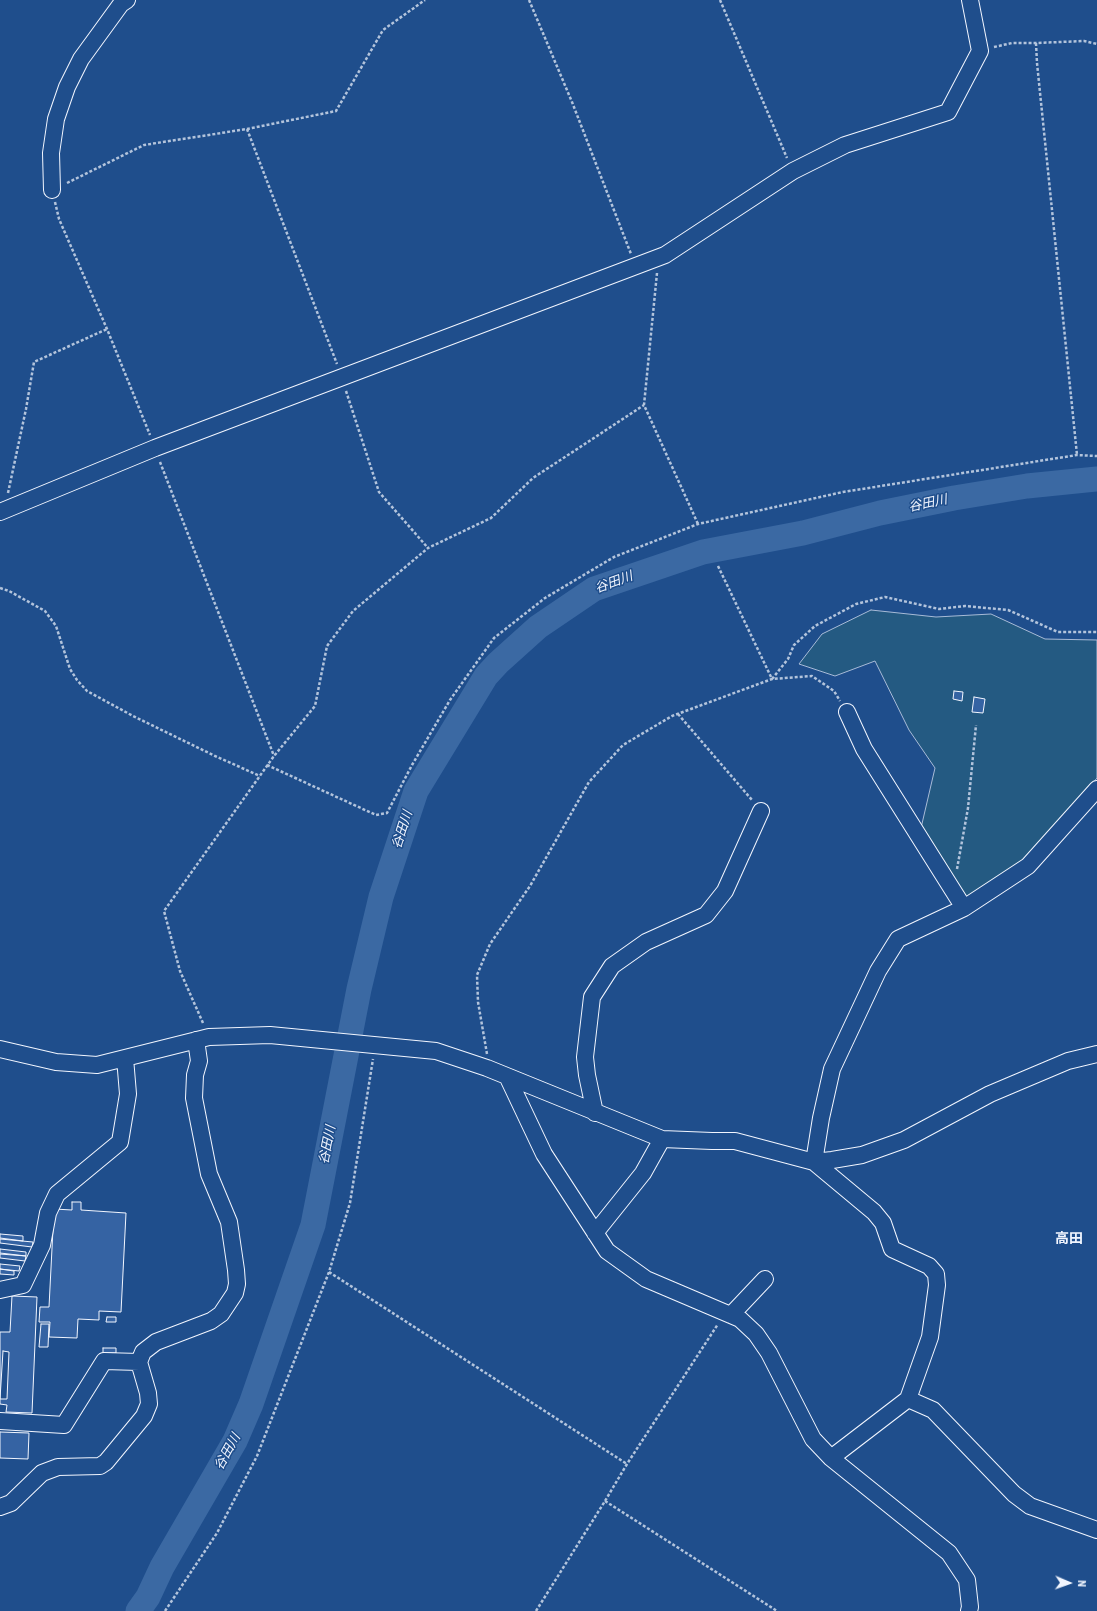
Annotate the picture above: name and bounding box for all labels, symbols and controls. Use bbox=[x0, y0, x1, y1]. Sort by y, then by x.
water label: 谷田川 bbox=[907, 492, 949, 516]
water label: 谷田川 bbox=[593, 569, 635, 597]
water label: 谷田川 bbox=[390, 809, 416, 851]
water label: 谷田川 bbox=[317, 1124, 339, 1166]
district label: 高田 bbox=[1055, 1231, 1083, 1247]
water label: 谷田川 bbox=[212, 1431, 244, 1473]
north arrow bbox=[1049, 1563, 1089, 1603]
text: N bbox=[1075, 1580, 1088, 1587]

